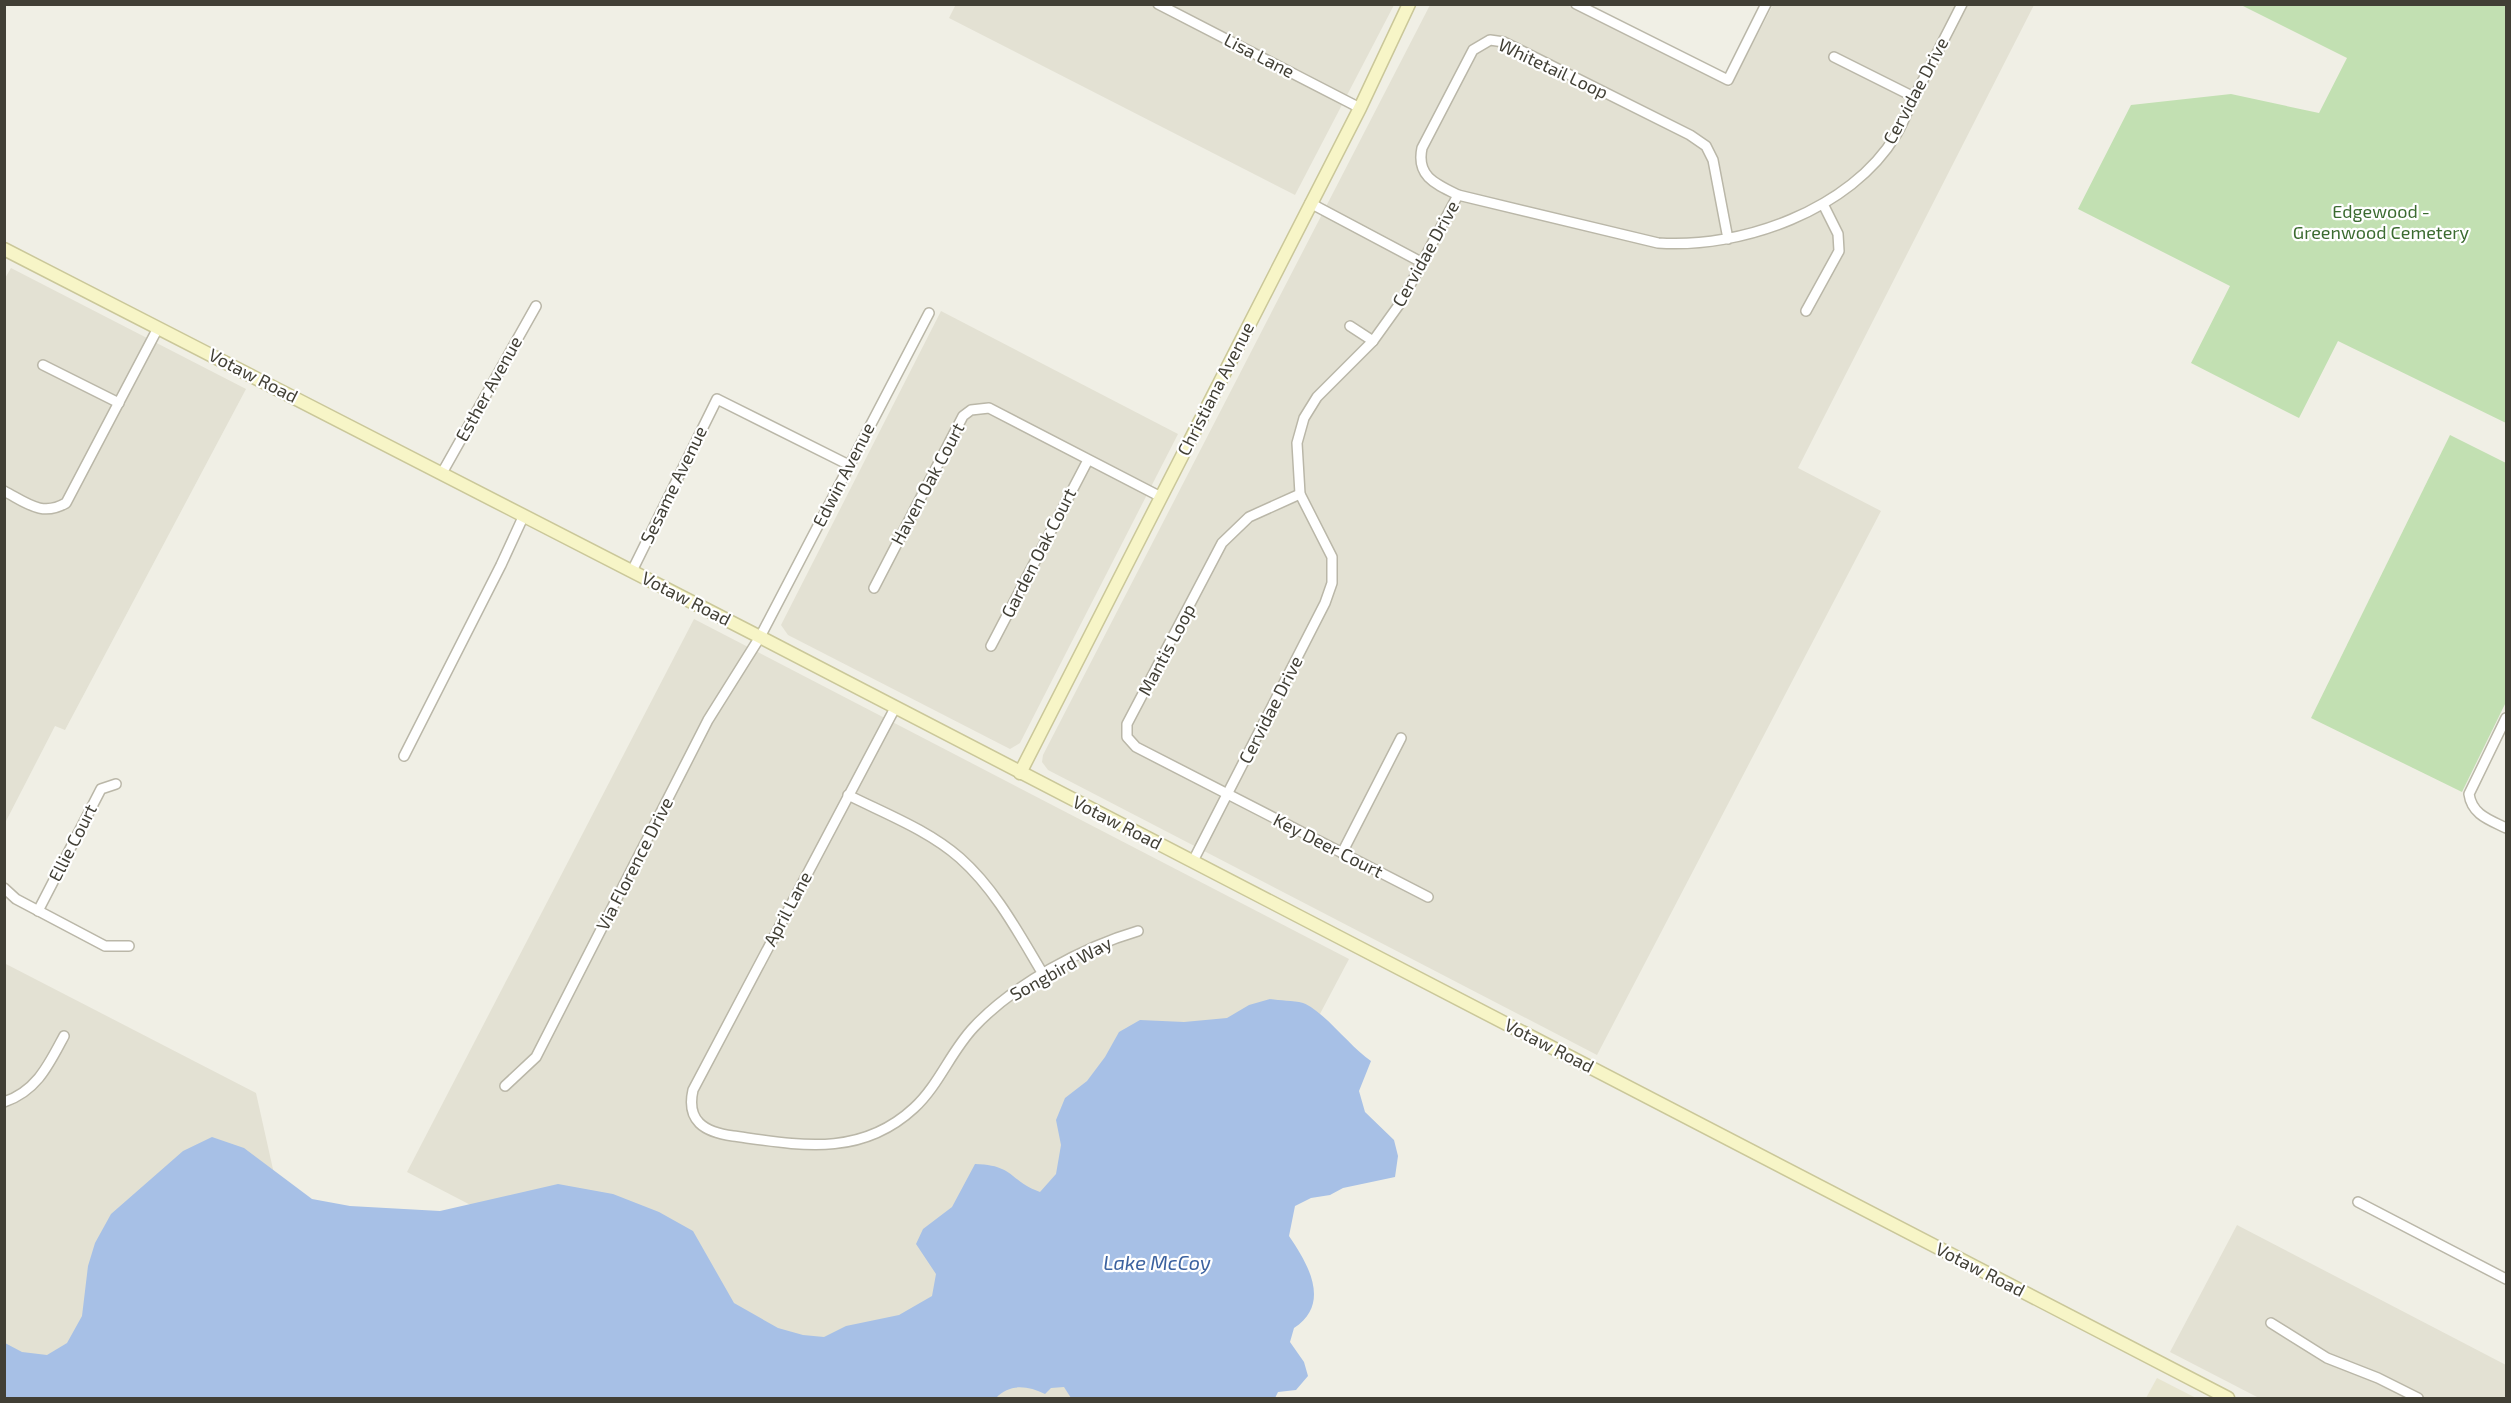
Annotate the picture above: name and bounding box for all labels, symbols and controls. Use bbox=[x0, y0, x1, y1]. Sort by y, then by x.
street label: Lisa Lane bbox=[1221, 28, 1298, 82]
street label: Whitetail Loop bbox=[1495, 33, 1612, 103]
street label: Cervidae Drive bbox=[1878, 33, 1952, 148]
street label: Cervidae Drive bbox=[1387, 197, 1463, 310]
park label: Edgewood - Greenwood Cemetery bbox=[2293, 200, 2470, 243]
street label: Christiana Avenue bbox=[1172, 318, 1258, 459]
street label: Esther Avenue bbox=[450, 332, 526, 445]
street label: Votaw Road bbox=[205, 343, 302, 407]
street label: Edwin Avenue bbox=[807, 419, 879, 530]
street label: Haven Oak Court bbox=[886, 419, 969, 548]
street label: Sesame Avenue bbox=[635, 422, 711, 547]
street label: Garden Oak Court bbox=[996, 484, 1080, 621]
street label: Votaw Road bbox=[638, 566, 735, 630]
street label: Mantis Loop bbox=[1133, 600, 1199, 699]
street label: Cervidae Drive bbox=[1234, 652, 1307, 767]
street label: Votaw Road bbox=[1069, 790, 1166, 854]
street label: Via Florence Drive bbox=[591, 793, 677, 934]
street label: Ellie Court bbox=[43, 800, 101, 885]
street label: Key Deer Court bbox=[1270, 808, 1387, 882]
street label: April Lane bbox=[758, 867, 816, 950]
street label: Songbird Way bbox=[1006, 931, 1116, 1005]
street label: Votaw Road bbox=[1501, 1013, 1598, 1077]
street label: Votaw Road bbox=[1932, 1237, 2029, 1301]
water label: Lake McCoy bbox=[1103, 1250, 1211, 1275]

